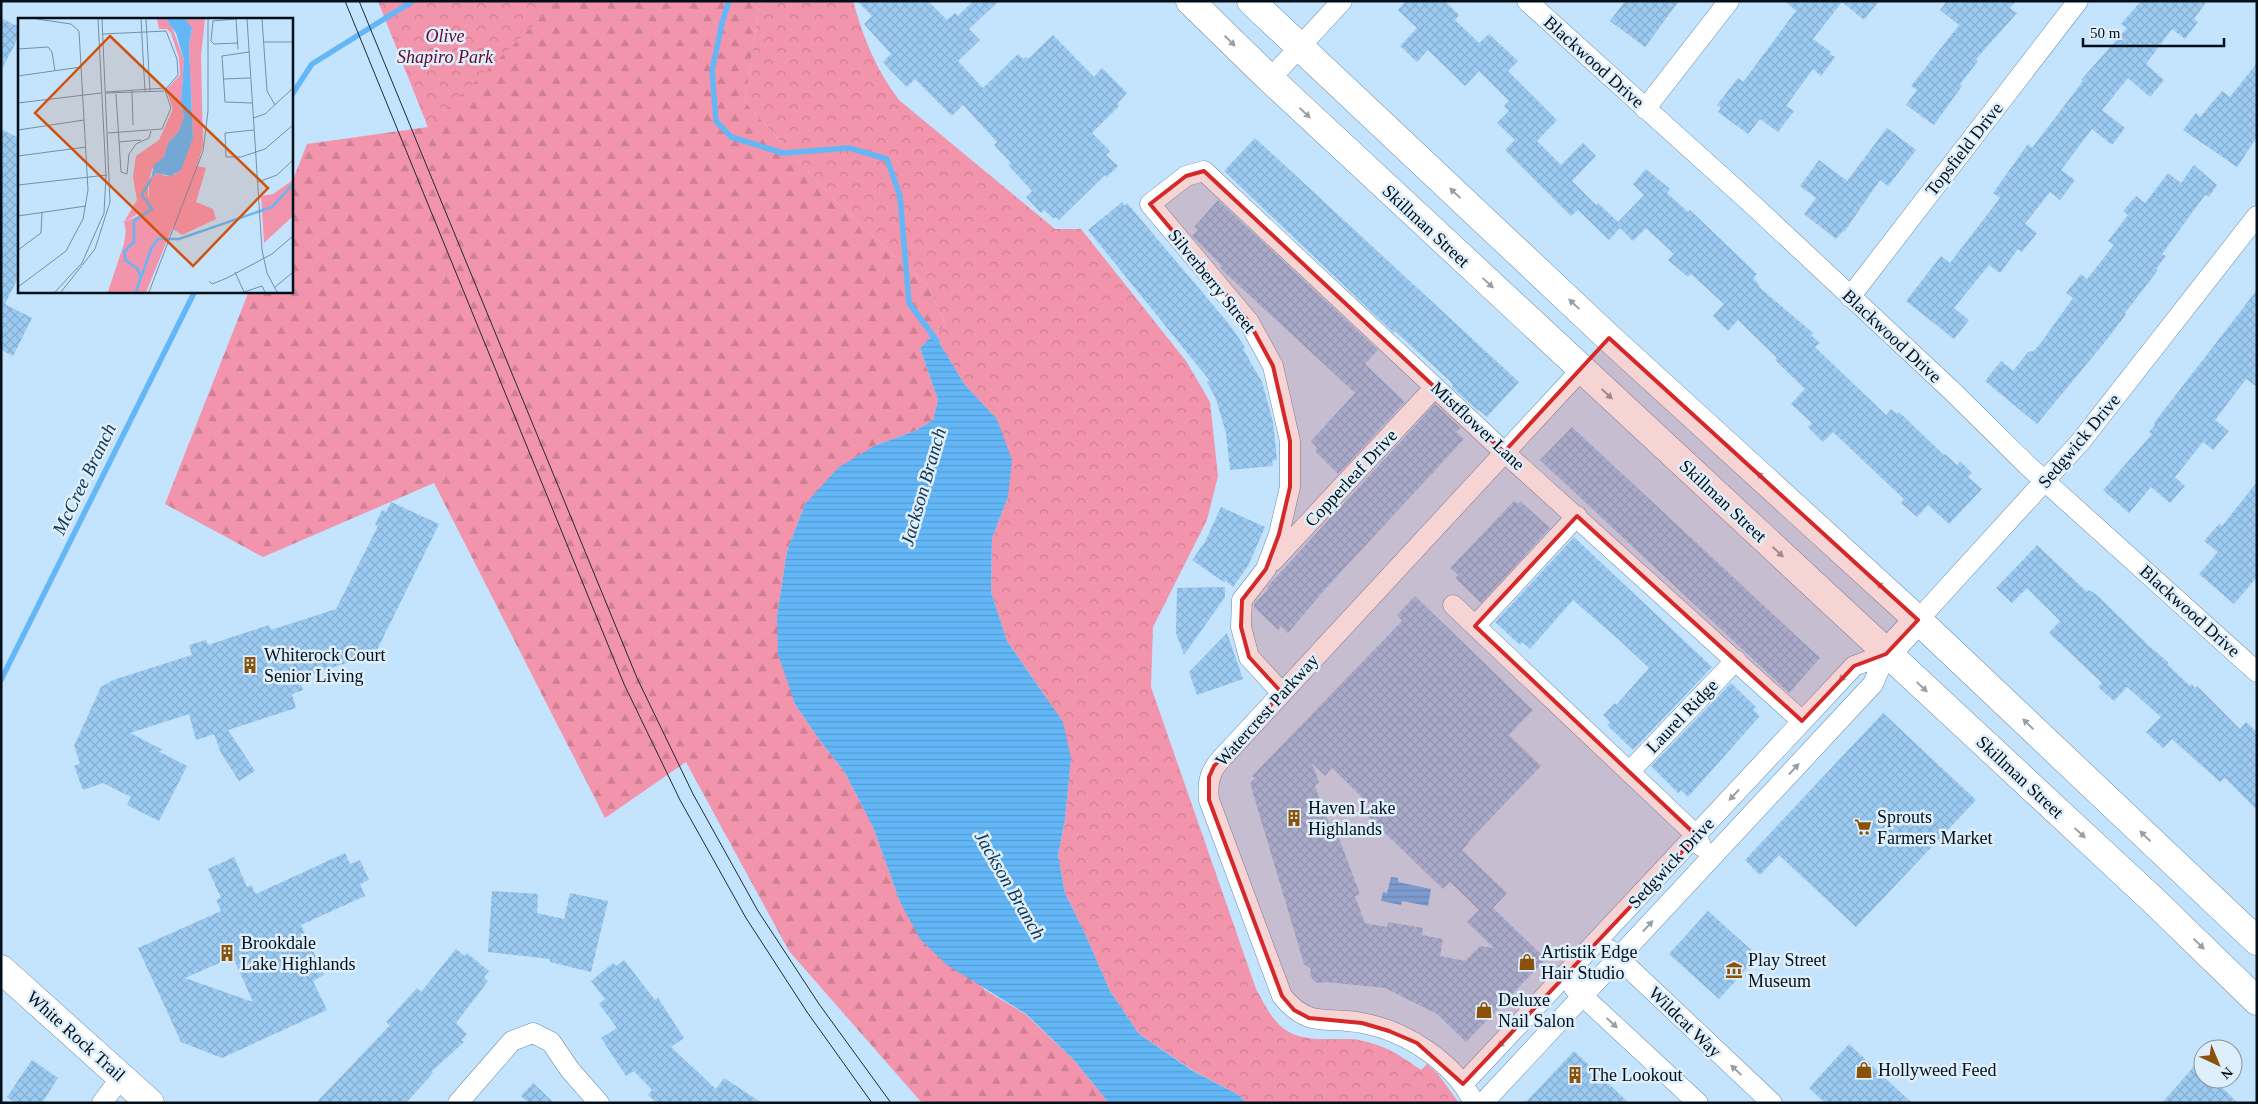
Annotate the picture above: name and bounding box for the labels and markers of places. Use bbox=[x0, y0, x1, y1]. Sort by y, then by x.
place label: Whiterock Court Senior Living bbox=[264, 645, 385, 686]
building icon: Whiterock Court Senior Living bbox=[240, 655, 260, 675]
place label: Haven Lake Highlands bbox=[1308, 798, 1395, 839]
place label: Sprouts Farmers Market bbox=[1877, 807, 1992, 848]
building icon: Haven Lake Highlands bbox=[1284, 808, 1304, 828]
supermarket icon: Sprouts Farmers Market bbox=[1853, 817, 1873, 837]
place label: Brookdale Lake Highlands bbox=[241, 933, 355, 974]
place label: Artistik Edge Hair Studio bbox=[1541, 942, 1638, 983]
building icon: Brookdale Lake Highlands bbox=[217, 943, 237, 963]
place label: Play Street Museum bbox=[1748, 950, 1827, 991]
shop icon: Artistik Edge Hair Studio bbox=[1517, 952, 1537, 972]
museum icon: Play Street Museum bbox=[1724, 960, 1744, 980]
place label: Deluxe Nail Salon bbox=[1498, 990, 1575, 1031]
shop icon: Deluxe Nail Salon bbox=[1474, 1000, 1494, 1020]
shop icon: Hollyweed Feed bbox=[1854, 1060, 1874, 1080]
place label: Hollyweed Feed bbox=[1878, 1060, 1996, 1080]
building icon: The Lookout bbox=[1565, 1065, 1585, 1085]
place label: The Lookout bbox=[1589, 1065, 1682, 1085]

